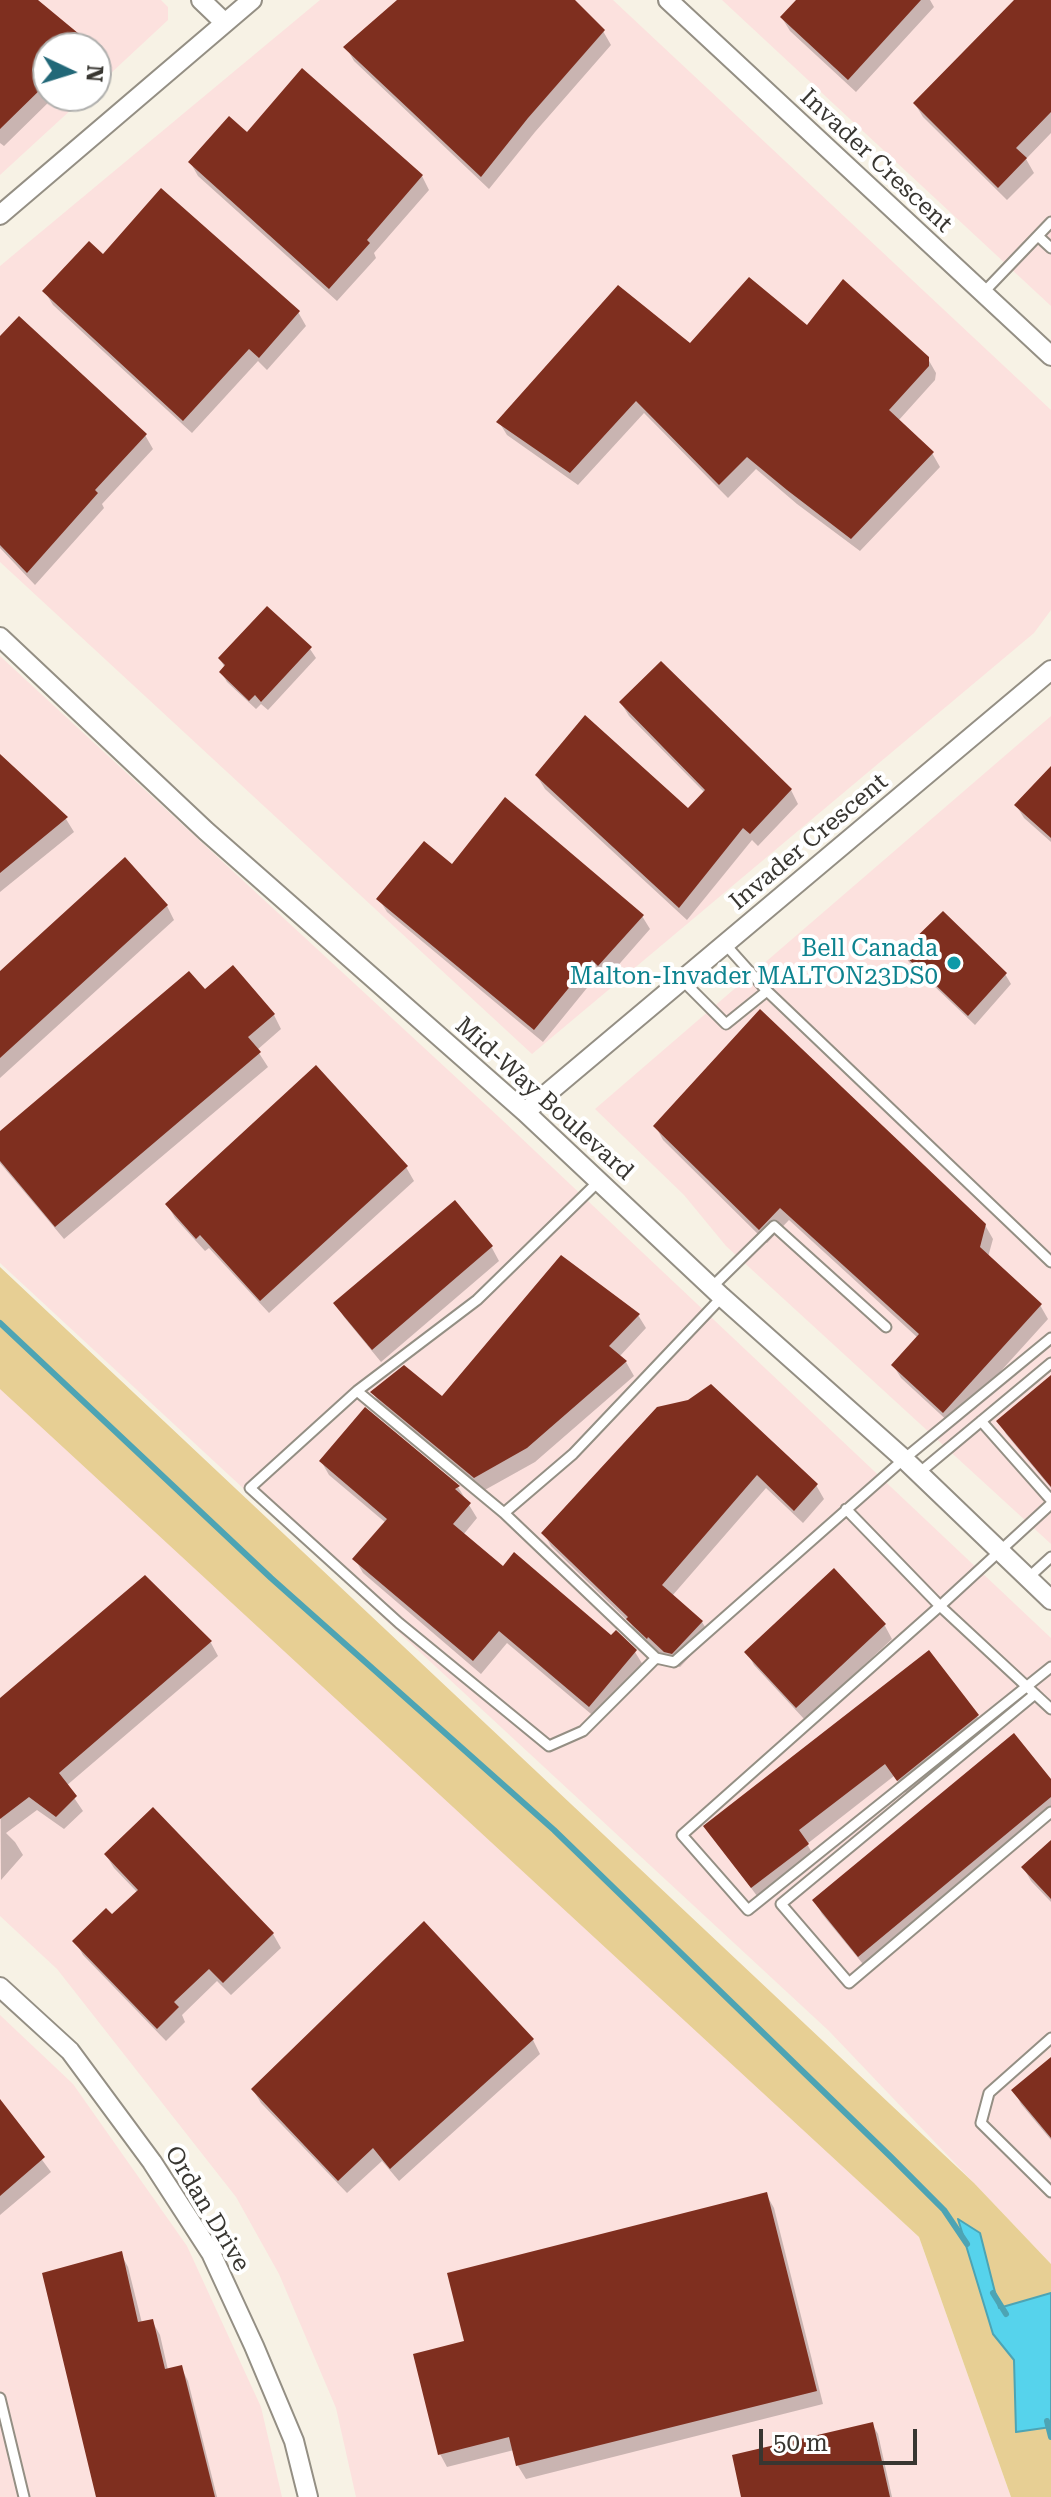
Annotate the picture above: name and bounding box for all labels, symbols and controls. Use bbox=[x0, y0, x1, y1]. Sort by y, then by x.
north arrow bbox=[32, 32, 112, 112]
text: N bbox=[81, 64, 108, 83]
street label: Invader Crescent bbox=[794, 83, 958, 239]
street label: Invader Crescent bbox=[724, 768, 894, 916]
place label: Bell Canada Malton-Invader MALTON23DS0 bbox=[570, 935, 938, 991]
marker: Bell Canada Malton-Invader MALTON23DS0 bbox=[945, 954, 963, 972]
street label: Mid-Way Boulevard bbox=[449, 1012, 639, 1186]
street label: Ordan Drive bbox=[158, 2141, 256, 2277]
scale bar bbox=[763, 2413, 921, 2463]
text: 50 m bbox=[773, 2429, 828, 2457]

